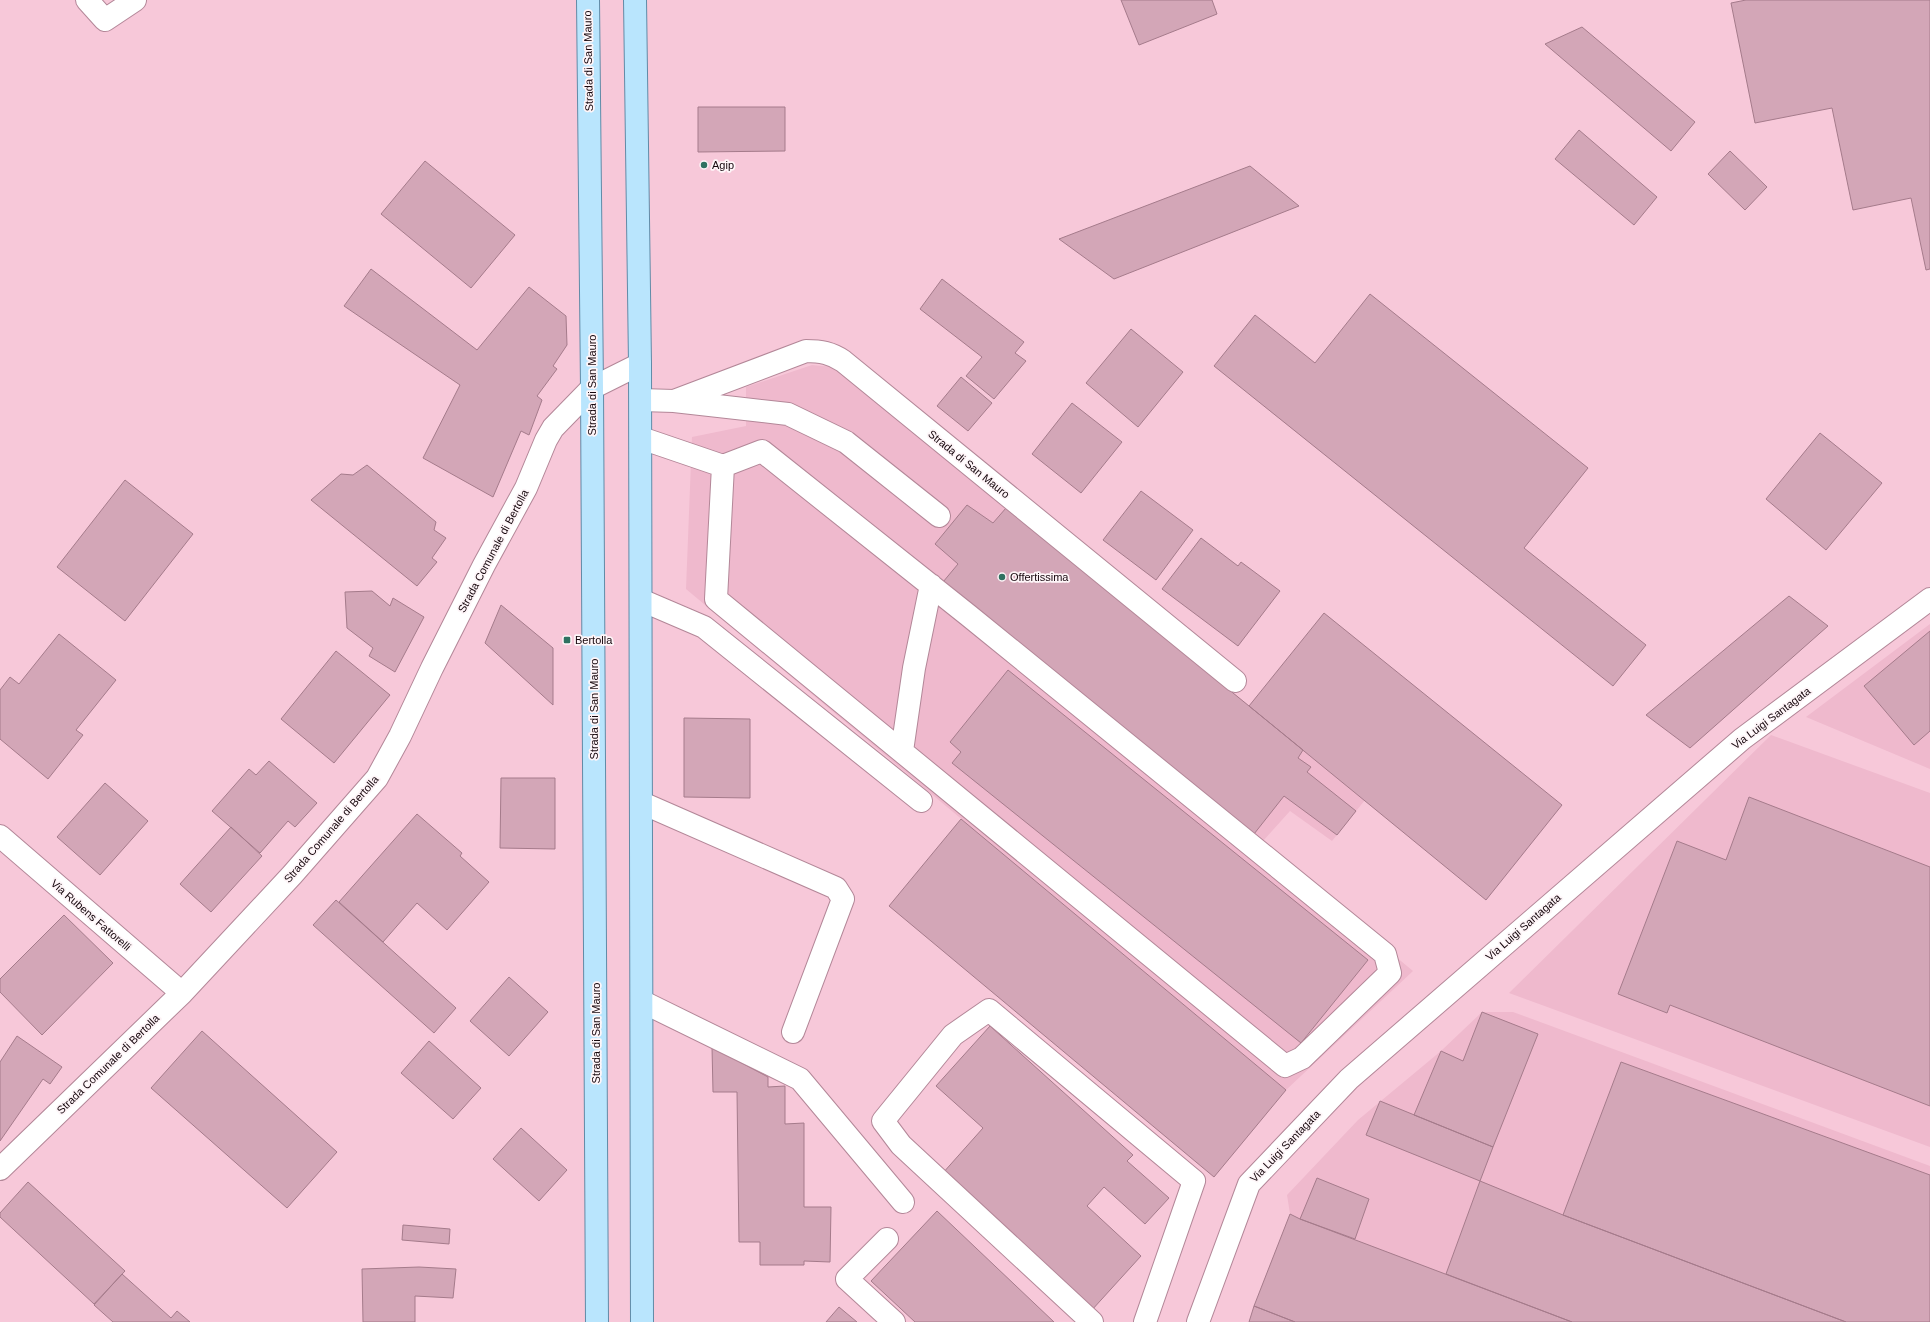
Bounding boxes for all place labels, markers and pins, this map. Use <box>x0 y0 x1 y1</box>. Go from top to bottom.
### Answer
place label: Agip <box>712 159 734 171</box>
marker: Agip <box>699 160 709 170</box>
place label: Offertissima <box>1010 571 1069 583</box>
marker: Offertissima <box>997 572 1007 582</box>
place label: Bertolla <box>575 634 613 646</box>
marker: Bertolla <box>562 635 572 645</box>

